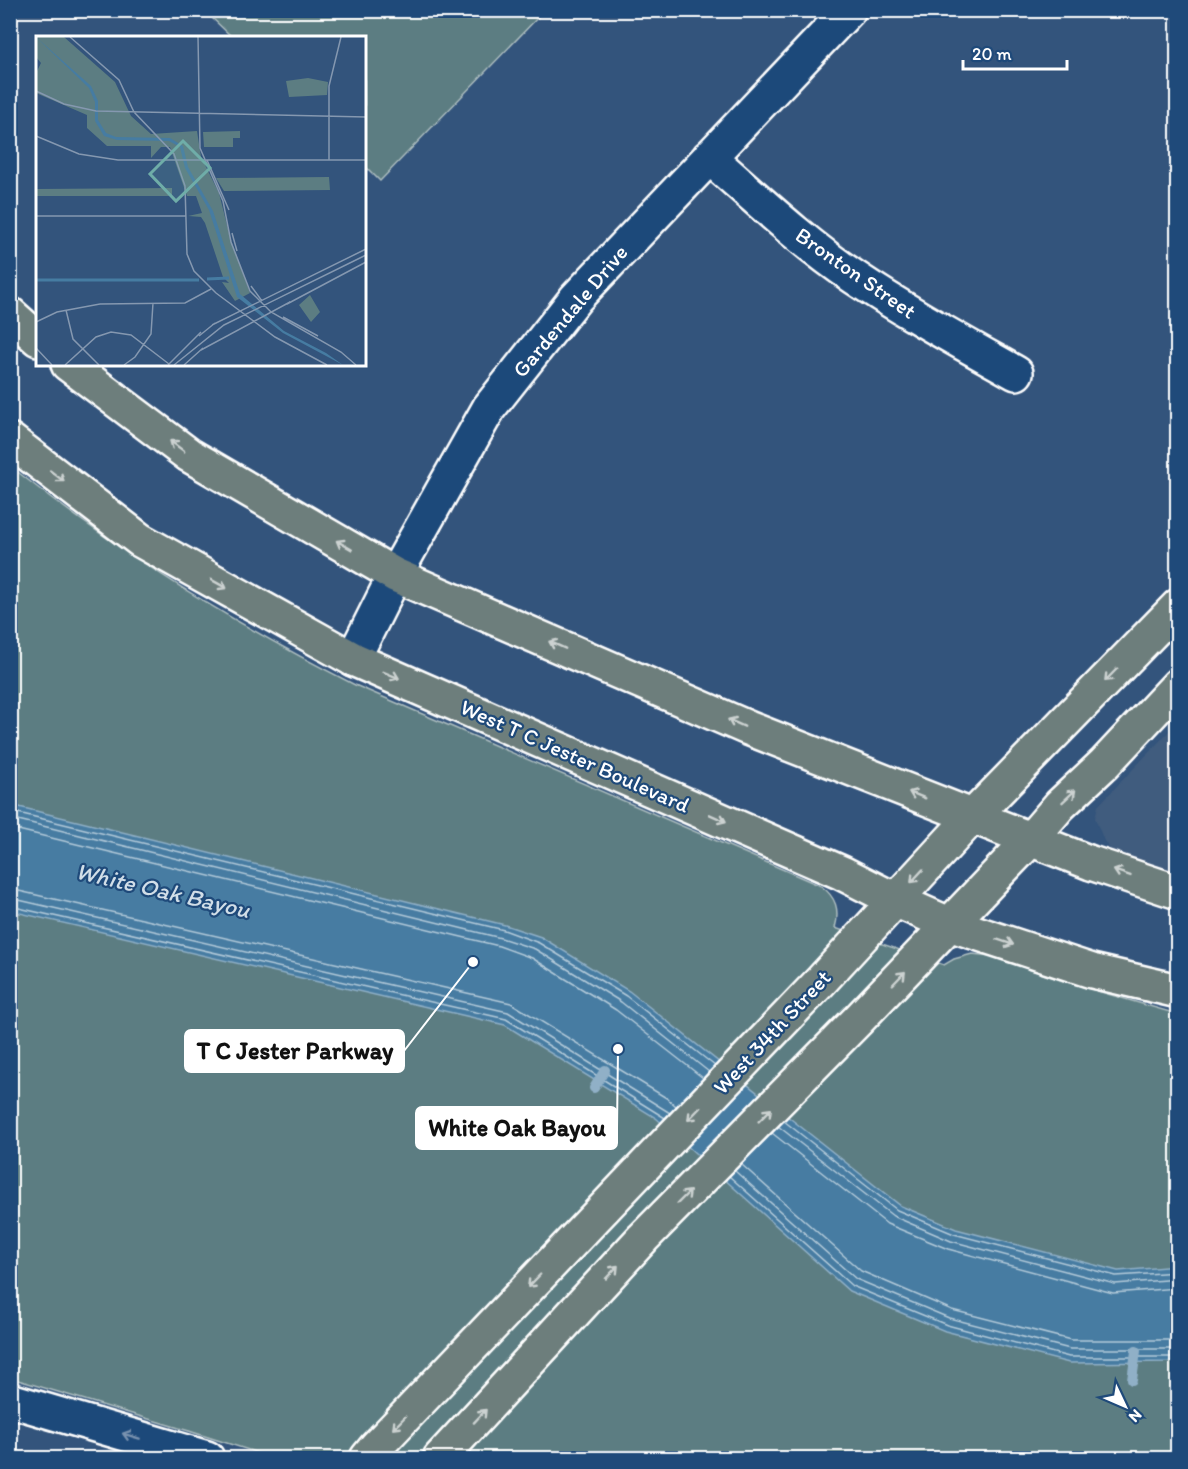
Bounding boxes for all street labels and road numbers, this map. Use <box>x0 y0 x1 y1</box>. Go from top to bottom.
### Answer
street label: Bronton Street <box>790 221 922 325</box>
street label: Gardendale Drive <box>507 239 633 383</box>
street label: West T C Jester Boulevard <box>456 693 694 819</box>
street label: West 34th Street <box>707 964 837 1100</box>

